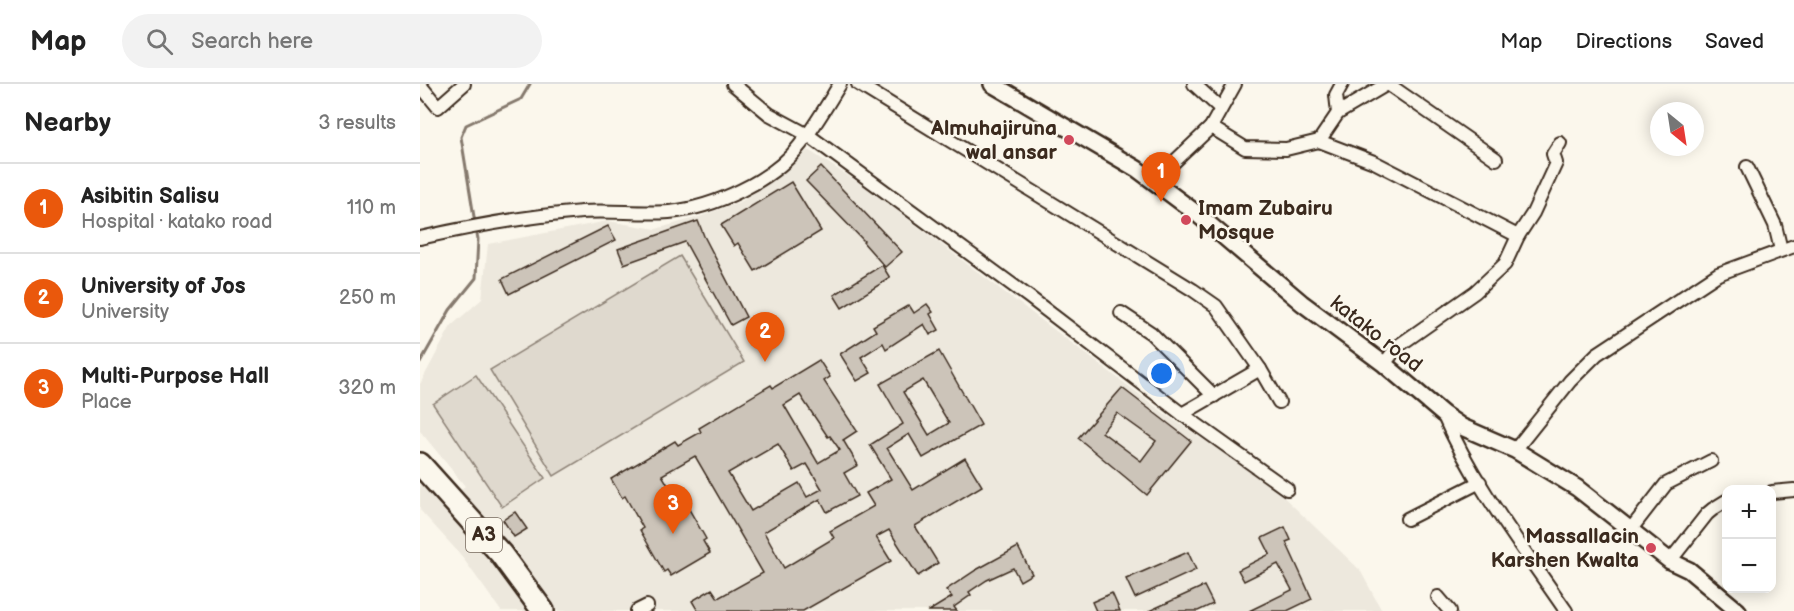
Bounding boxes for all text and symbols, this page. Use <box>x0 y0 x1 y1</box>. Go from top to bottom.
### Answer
search box <box>122 14 542 68</box>
text: Map <box>30 25 86 58</box>
icon: search <box>143 25 176 58</box>
text: Search here <box>191 28 313 55</box>
text: Map <box>1500 29 1543 54</box>
text: Directions <box>1576 29 1672 54</box>
text: Saved <box>1705 29 1764 54</box>
north arrow <box>1650 102 1704 156</box>
text: Nearby <box>24 108 111 139</box>
text: 3 results <box>318 111 396 135</box>
place label: Almuhajiruna wal ansar <box>930 116 1058 165</box>
marker: Almuhajiruna wal ansar <box>1062 133 1076 147</box>
pin: 1 <box>1142 152 1180 202</box>
text: Asibitin Salisu <box>81 183 219 210</box>
text: 1 <box>39 196 48 220</box>
text: 110 m <box>347 196 396 220</box>
place label: Imam Zubairu Mosque <box>1198 196 1333 245</box>
text: Hospital · katako road <box>81 210 272 234</box>
marker: Imam Zubairu Mosque <box>1179 213 1193 227</box>
text: University of Jos <box>81 273 246 300</box>
text: 2 <box>38 286 49 310</box>
text: 250 m <box>339 286 396 310</box>
street label: katako road <box>1325 290 1427 378</box>
text: University <box>81 300 169 324</box>
pin: 2 <box>746 312 784 362</box>
your location <box>1147 359 1176 388</box>
text: Multi-Purpose Hall <box>81 363 269 390</box>
text: 3 <box>38 376 49 400</box>
text: 320 m <box>338 376 396 400</box>
text: Place <box>81 390 132 414</box>
pin: 3 <box>654 484 692 534</box>
map controls <box>1722 485 1776 593</box>
button: + <box>1722 485 1776 539</box>
road number: A3 <box>466 518 502 552</box>
place label: Massallacin Karshen Kwalta <box>1491 524 1639 573</box>
button: − <box>1722 539 1776 593</box>
marker: Massallacin Karshen Kwalta <box>1644 541 1658 555</box>

